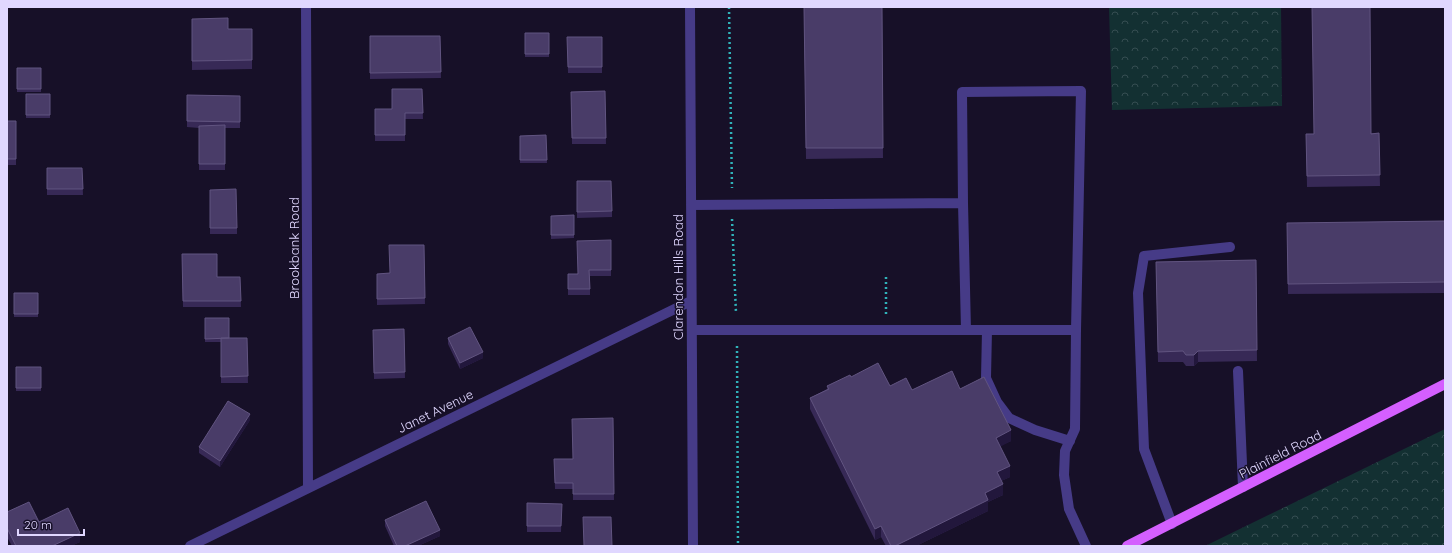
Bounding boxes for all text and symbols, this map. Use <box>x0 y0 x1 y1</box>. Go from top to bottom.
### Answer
street label: Brookbank Road <box>286 197 302 299</box>
street label: Clarendon Hills Road <box>670 214 686 340</box>
street label: Janet Avenue <box>394 386 476 436</box>
street label: Plainfield Road <box>1236 426 1324 482</box>
scale bar <box>18 511 84 537</box>
text: 20 m <box>24 517 52 532</box>

